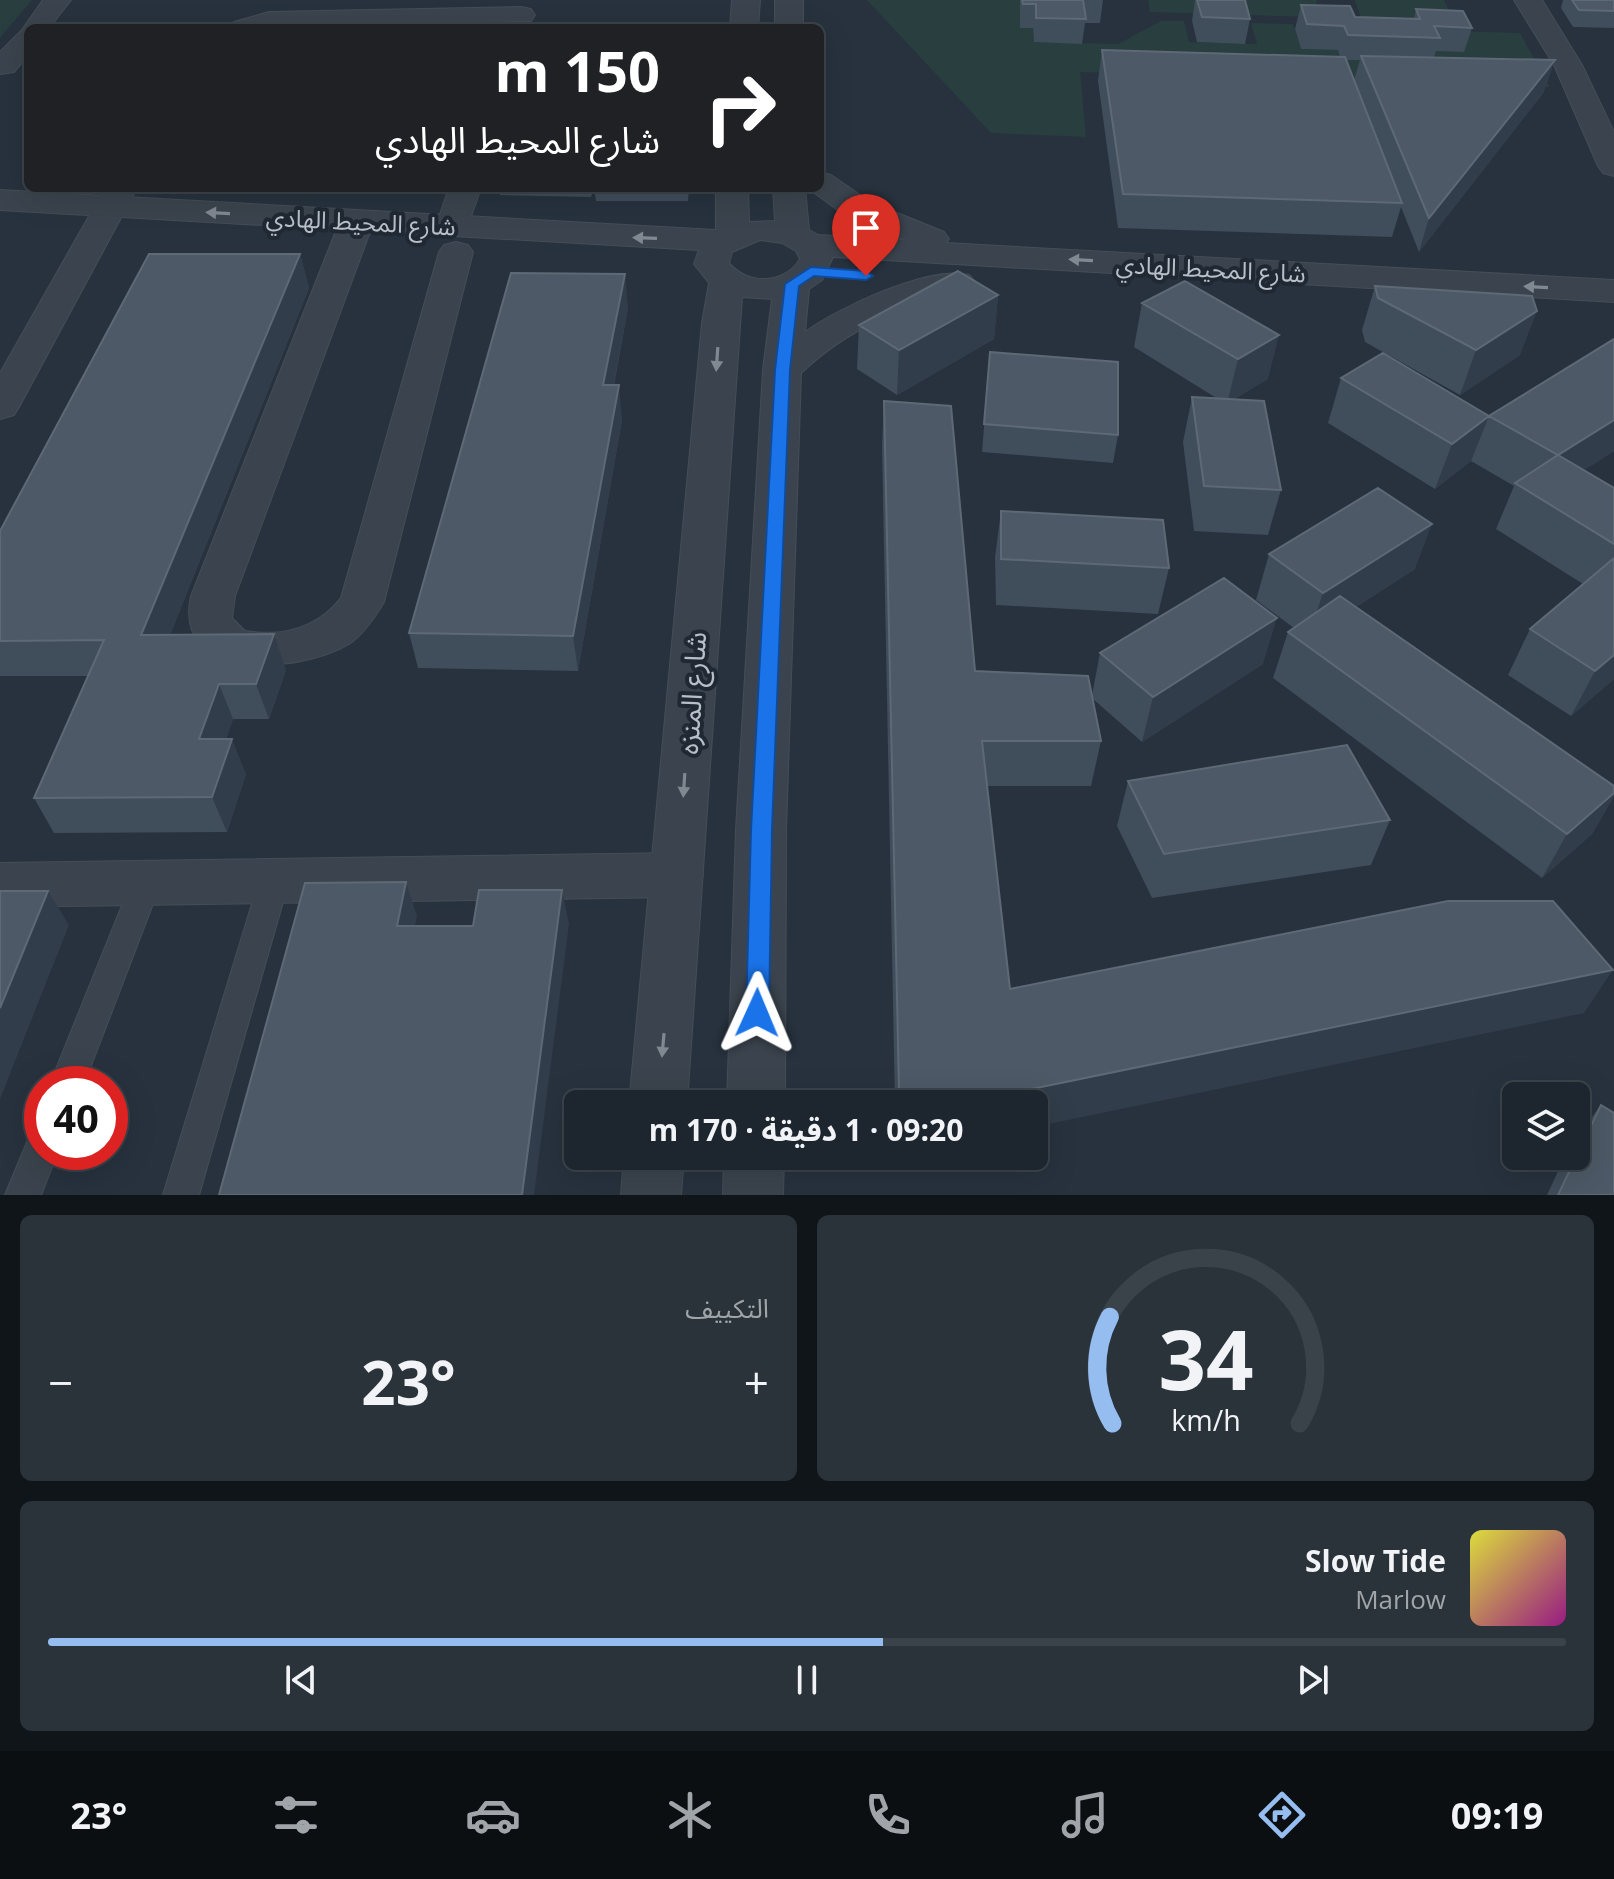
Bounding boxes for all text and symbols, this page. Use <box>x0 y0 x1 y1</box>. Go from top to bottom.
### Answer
text: 150 m <box>494 32 660 108</box>
icon: right <box>688 56 792 160</box>
text: شارع المحيط الهادي <box>375 115 660 164</box>
pin <box>832 194 900 276</box>
street label: شارع المحيط الهادي <box>265 200 457 246</box>
one-way arrow <box>205 206 230 219</box>
icon: arrive <box>844 206 888 250</box>
one-way arrow <box>632 232 657 245</box>
street label: شارع المحيط الهادي <box>1115 247 1307 293</box>
one-way arrow <box>1068 253 1093 266</box>
one-way arrow <box>1523 280 1548 293</box>
one-way arrow <box>710 347 723 372</box>
street label: شارع المنزه <box>668 630 717 756</box>
one-way arrow <box>677 773 690 798</box>
position arrow <box>715 971 799 1055</box>
one-way arrow <box>656 1033 669 1058</box>
speed limit sign: 40 <box>24 1066 128 1170</box>
map controls <box>1502 1082 1590 1170</box>
button: layers <box>1502 1082 1590 1170</box>
text: 09:20 · 1 دقيقة · 170 m <box>649 1109 963 1150</box>
text: التكييف <box>685 1290 769 1326</box>
text: 34 <box>1158 1301 1253 1414</box>
text: 23° <box>361 1341 456 1423</box>
text: − <box>48 1352 73 1412</box>
text: + <box>744 1352 769 1412</box>
text: km/h <box>1171 1400 1240 1439</box>
text: Slow Tide <box>1305 1540 1446 1581</box>
text: Marlow <box>1355 1581 1446 1617</box>
icon: previous <box>279 1658 323 1702</box>
icon: pause <box>785 1658 829 1702</box>
icon: next <box>1291 1658 1335 1702</box>
icon: filters <box>268 1787 324 1843</box>
icon: car <box>465 1787 521 1843</box>
icon: climate <box>662 1787 718 1843</box>
icon: phone <box>860 1787 916 1843</box>
icon: music <box>1057 1787 1113 1843</box>
icon: directions <box>1254 1787 1310 1843</box>
text: 23° <box>71 1791 127 1840</box>
text: 09:19 <box>1451 1791 1543 1840</box>

